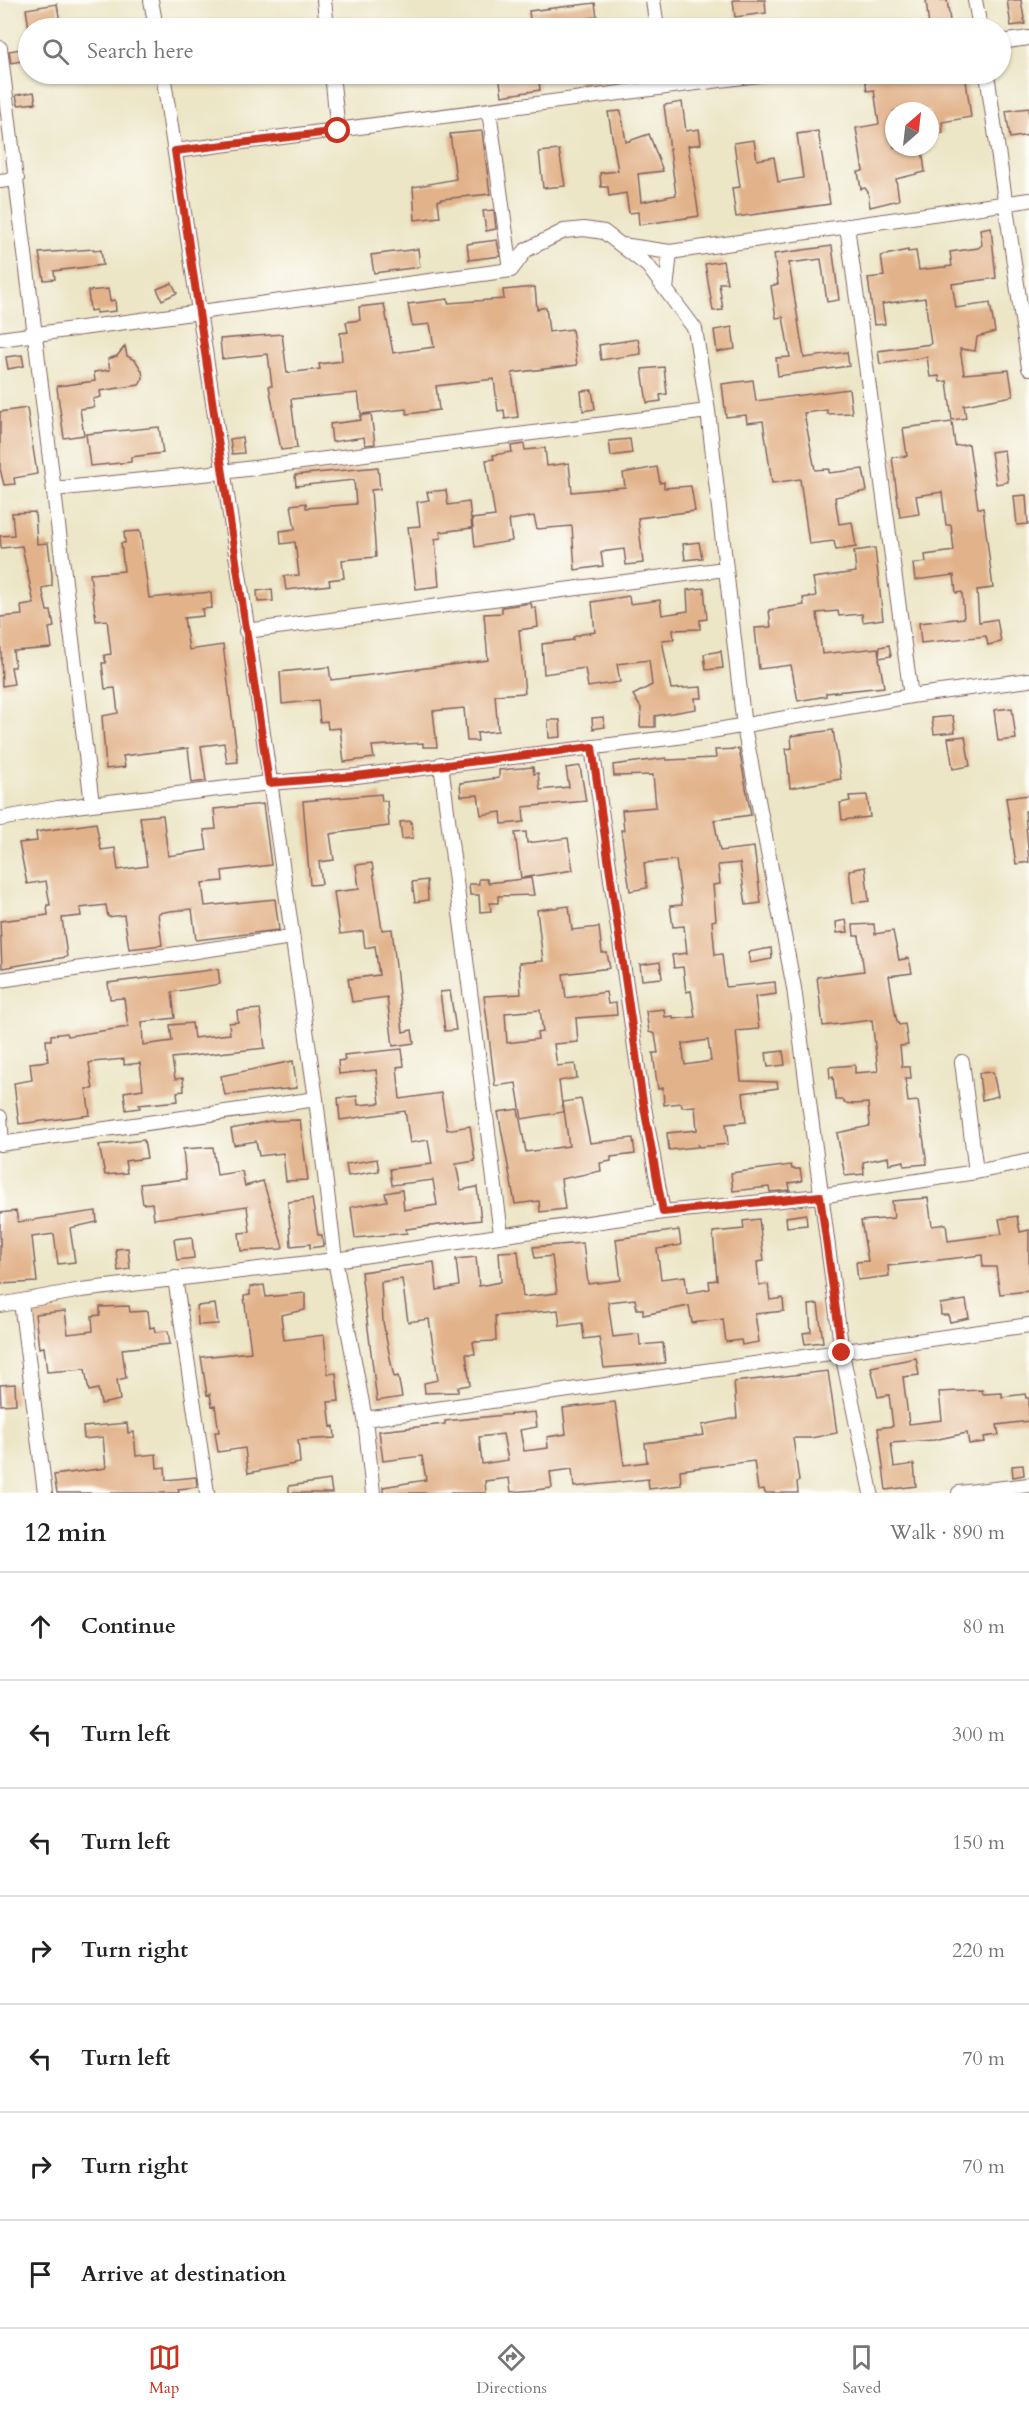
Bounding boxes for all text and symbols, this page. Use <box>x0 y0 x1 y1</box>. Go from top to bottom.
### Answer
search box <box>18 18 1011 84</box>
icon: search <box>39 35 72 68</box>
text: Search here <box>87 36 194 66</box>
north arrow <box>885 102 939 156</box>
route start <box>324 117 350 143</box>
route end <box>828 1339 854 1365</box>
text: 12 min <box>24 1515 107 1550</box>
text: Walk · 890 m <box>890 1519 1005 1546</box>
icon: ahead <box>24 1610 57 1643</box>
text: Continue <box>81 1611 176 1641</box>
text: 80 m <box>962 1613 1005 1640</box>
icon: left <box>24 1718 57 1751</box>
text: Turn left <box>81 1719 170 1749</box>
text: 300 m <box>952 1721 1005 1748</box>
icon: left <box>24 1826 57 1859</box>
text: Turn left <box>81 1827 170 1857</box>
text: 150 m <box>952 1829 1005 1856</box>
icon: right <box>24 1934 57 1967</box>
text: Turn right <box>81 1935 188 1965</box>
text: 220 m <box>952 1937 1005 1964</box>
icon: left <box>24 2042 57 2075</box>
text: Turn left <box>81 2043 170 2073</box>
text: 70 m <box>962 2045 1005 2072</box>
icon: right <box>24 2150 57 2183</box>
text: Turn right <box>81 2151 188 2181</box>
text: 70 m <box>962 2153 1005 2180</box>
icon: arrive <box>24 2258 57 2291</box>
text: Arrive at destination <box>81 2259 286 2289</box>
tab: Map <box>148 2341 181 2399</box>
tab: Directions <box>476 2341 547 2399</box>
tab: Saved <box>842 2341 881 2399</box>

